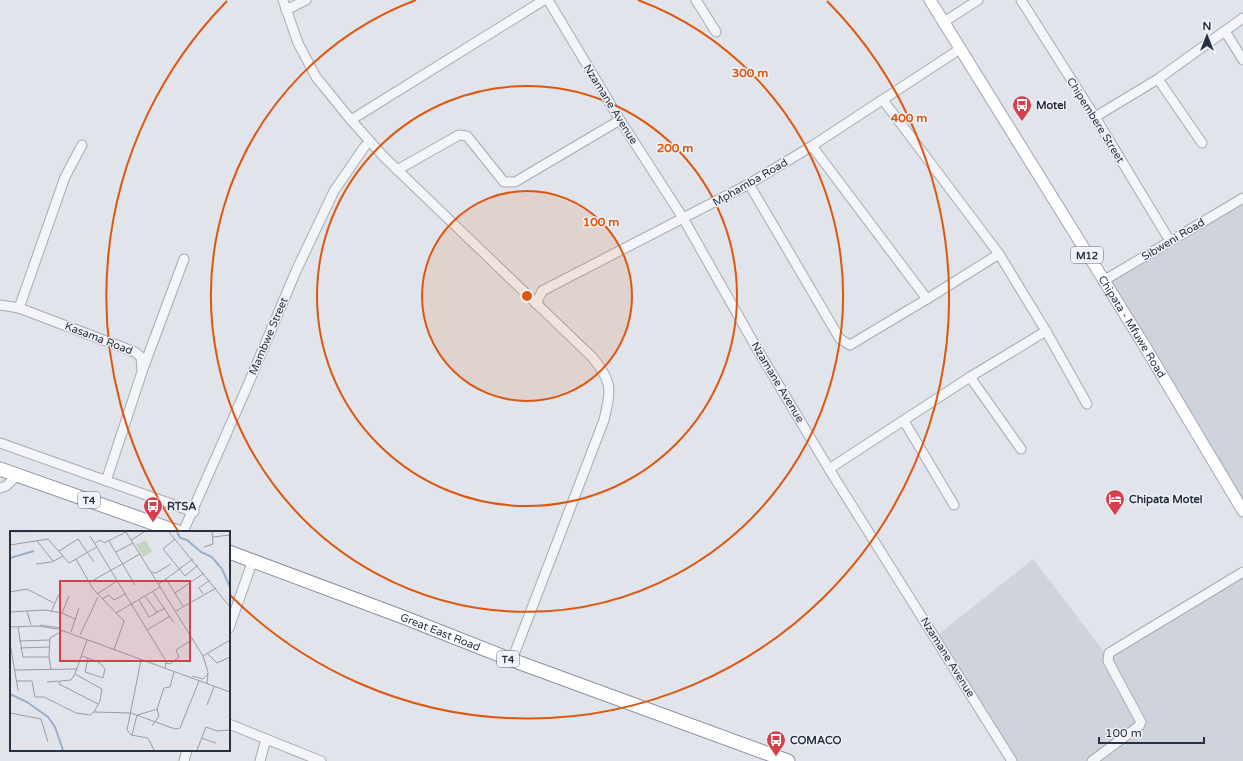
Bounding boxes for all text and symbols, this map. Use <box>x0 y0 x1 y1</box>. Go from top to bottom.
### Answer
north arrow <box>1187 16 1227 56</box>
text: N <box>1203 20 1211 33</box>
street label: Nzamane Avenue <box>581 62 640 147</box>
text: 300 m <box>732 66 768 80</box>
street label: Chipembere Street <box>1064 75 1127 165</box>
bus stop icon: Motel <box>1011 94 1033 122</box>
place label: Motel <box>1036 99 1066 112</box>
text: 400 m <box>891 111 927 125</box>
text: 200 m <box>657 141 693 155</box>
street label: Mphamba Road <box>711 156 790 209</box>
text: 100 m <box>583 215 619 229</box>
street label: Sibweni Road <box>1139 216 1207 263</box>
road number: M12 <box>1071 247 1103 263</box>
street label: Chipata - Mfuwe Road <box>1095 273 1168 380</box>
centre of rings <box>520 289 534 303</box>
street label: Mambwe Street <box>246 295 291 377</box>
street label: Kasama Road <box>63 320 135 357</box>
street label: Nzamane Avenue <box>748 340 807 425</box>
hotel icon: Chipata Motel <box>1104 488 1126 516</box>
road number: T4 <box>78 492 100 508</box>
place label: Chipata Motel <box>1129 493 1203 507</box>
bus stop icon: RTSA <box>142 495 164 523</box>
place label: RTSA <box>167 500 197 513</box>
inset map <box>10 531 230 751</box>
street label: Great East Road <box>398 611 482 654</box>
street label: Nzamane Avenue <box>918 615 977 700</box>
road number: T4 <box>497 651 519 667</box>
scale bar <box>1099 719 1204 745</box>
text: 100 m <box>1105 726 1142 740</box>
bus stop icon: COMACO <box>765 729 787 757</box>
place label: COMACO <box>790 734 841 747</box>

